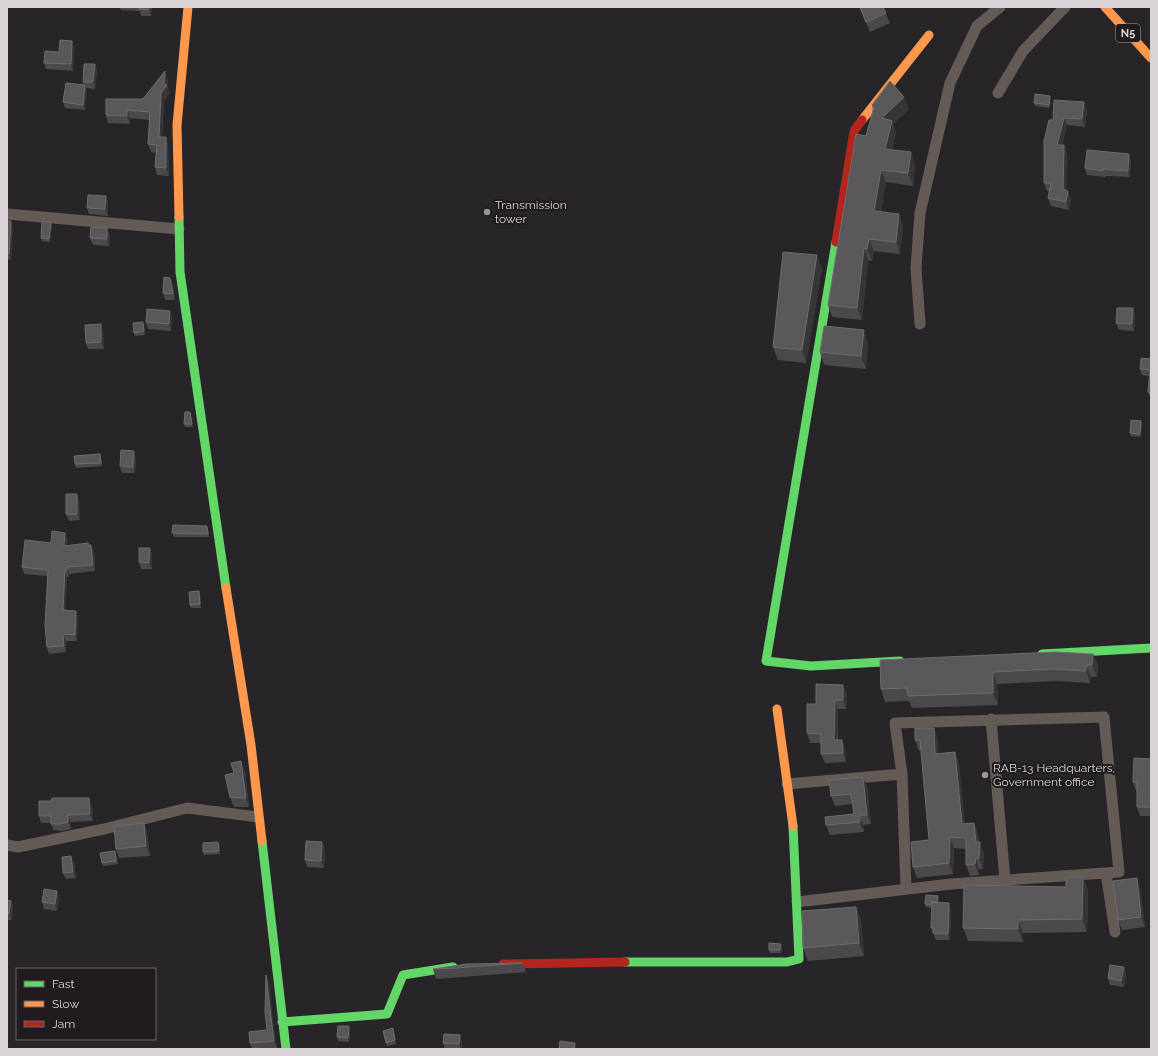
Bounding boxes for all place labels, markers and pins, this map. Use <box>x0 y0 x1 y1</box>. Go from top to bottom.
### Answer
place label: Transmission tower <box>495 198 567 226</box>
marker: Transmission tower <box>482 207 492 217</box>
place label: RAB-13 Headquarters, Government office <box>993 761 1115 789</box>
marker: RAB-13 Headquarters, Government office <box>980 770 990 780</box>

